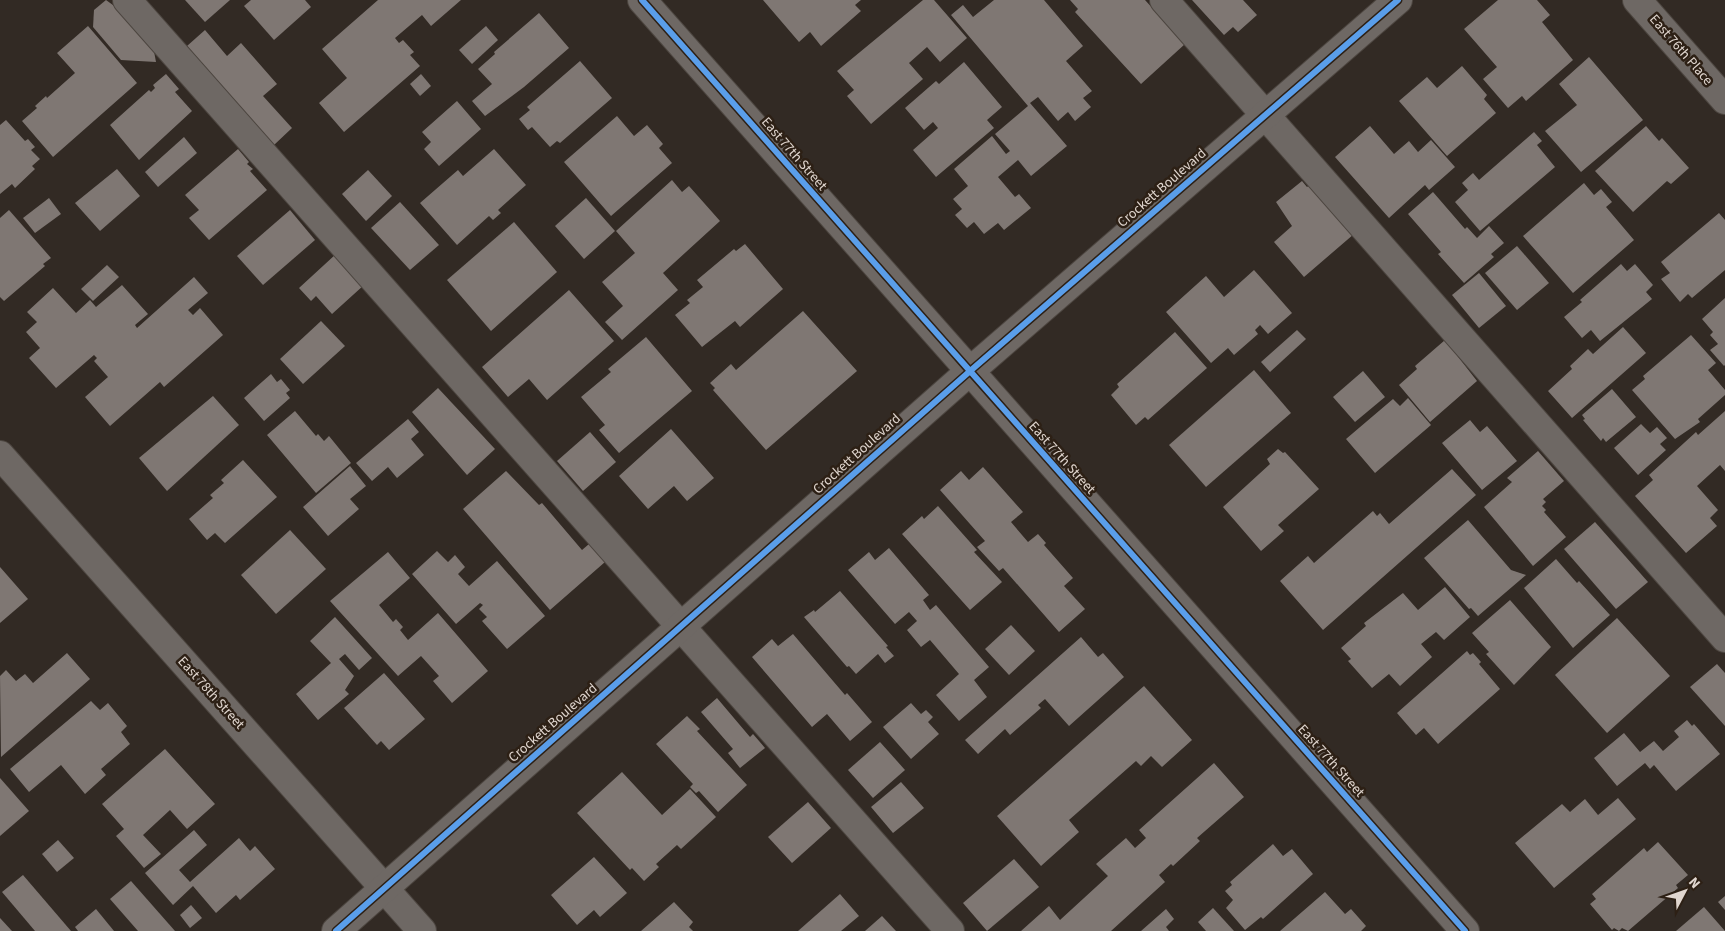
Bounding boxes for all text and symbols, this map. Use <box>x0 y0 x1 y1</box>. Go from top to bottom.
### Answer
street label: East 76th Place <box>1645 10 1718 90</box>
street label: East 77th Street <box>756 113 832 195</box>
street label: Crockett Boulevard <box>1113 144 1211 232</box>
street label: Crockett Boulevard <box>809 409 905 499</box>
street label: East 77th Street <box>1024 417 1100 499</box>
street label: East 78th Street <box>173 652 249 734</box>
street label: Crockett Boulevard <box>504 679 602 767</box>
street label: East 77th Street <box>1293 720 1369 802</box>
north arrow <box>1660 866 1710 916</box>
text: N <box>1683 873 1705 893</box>

